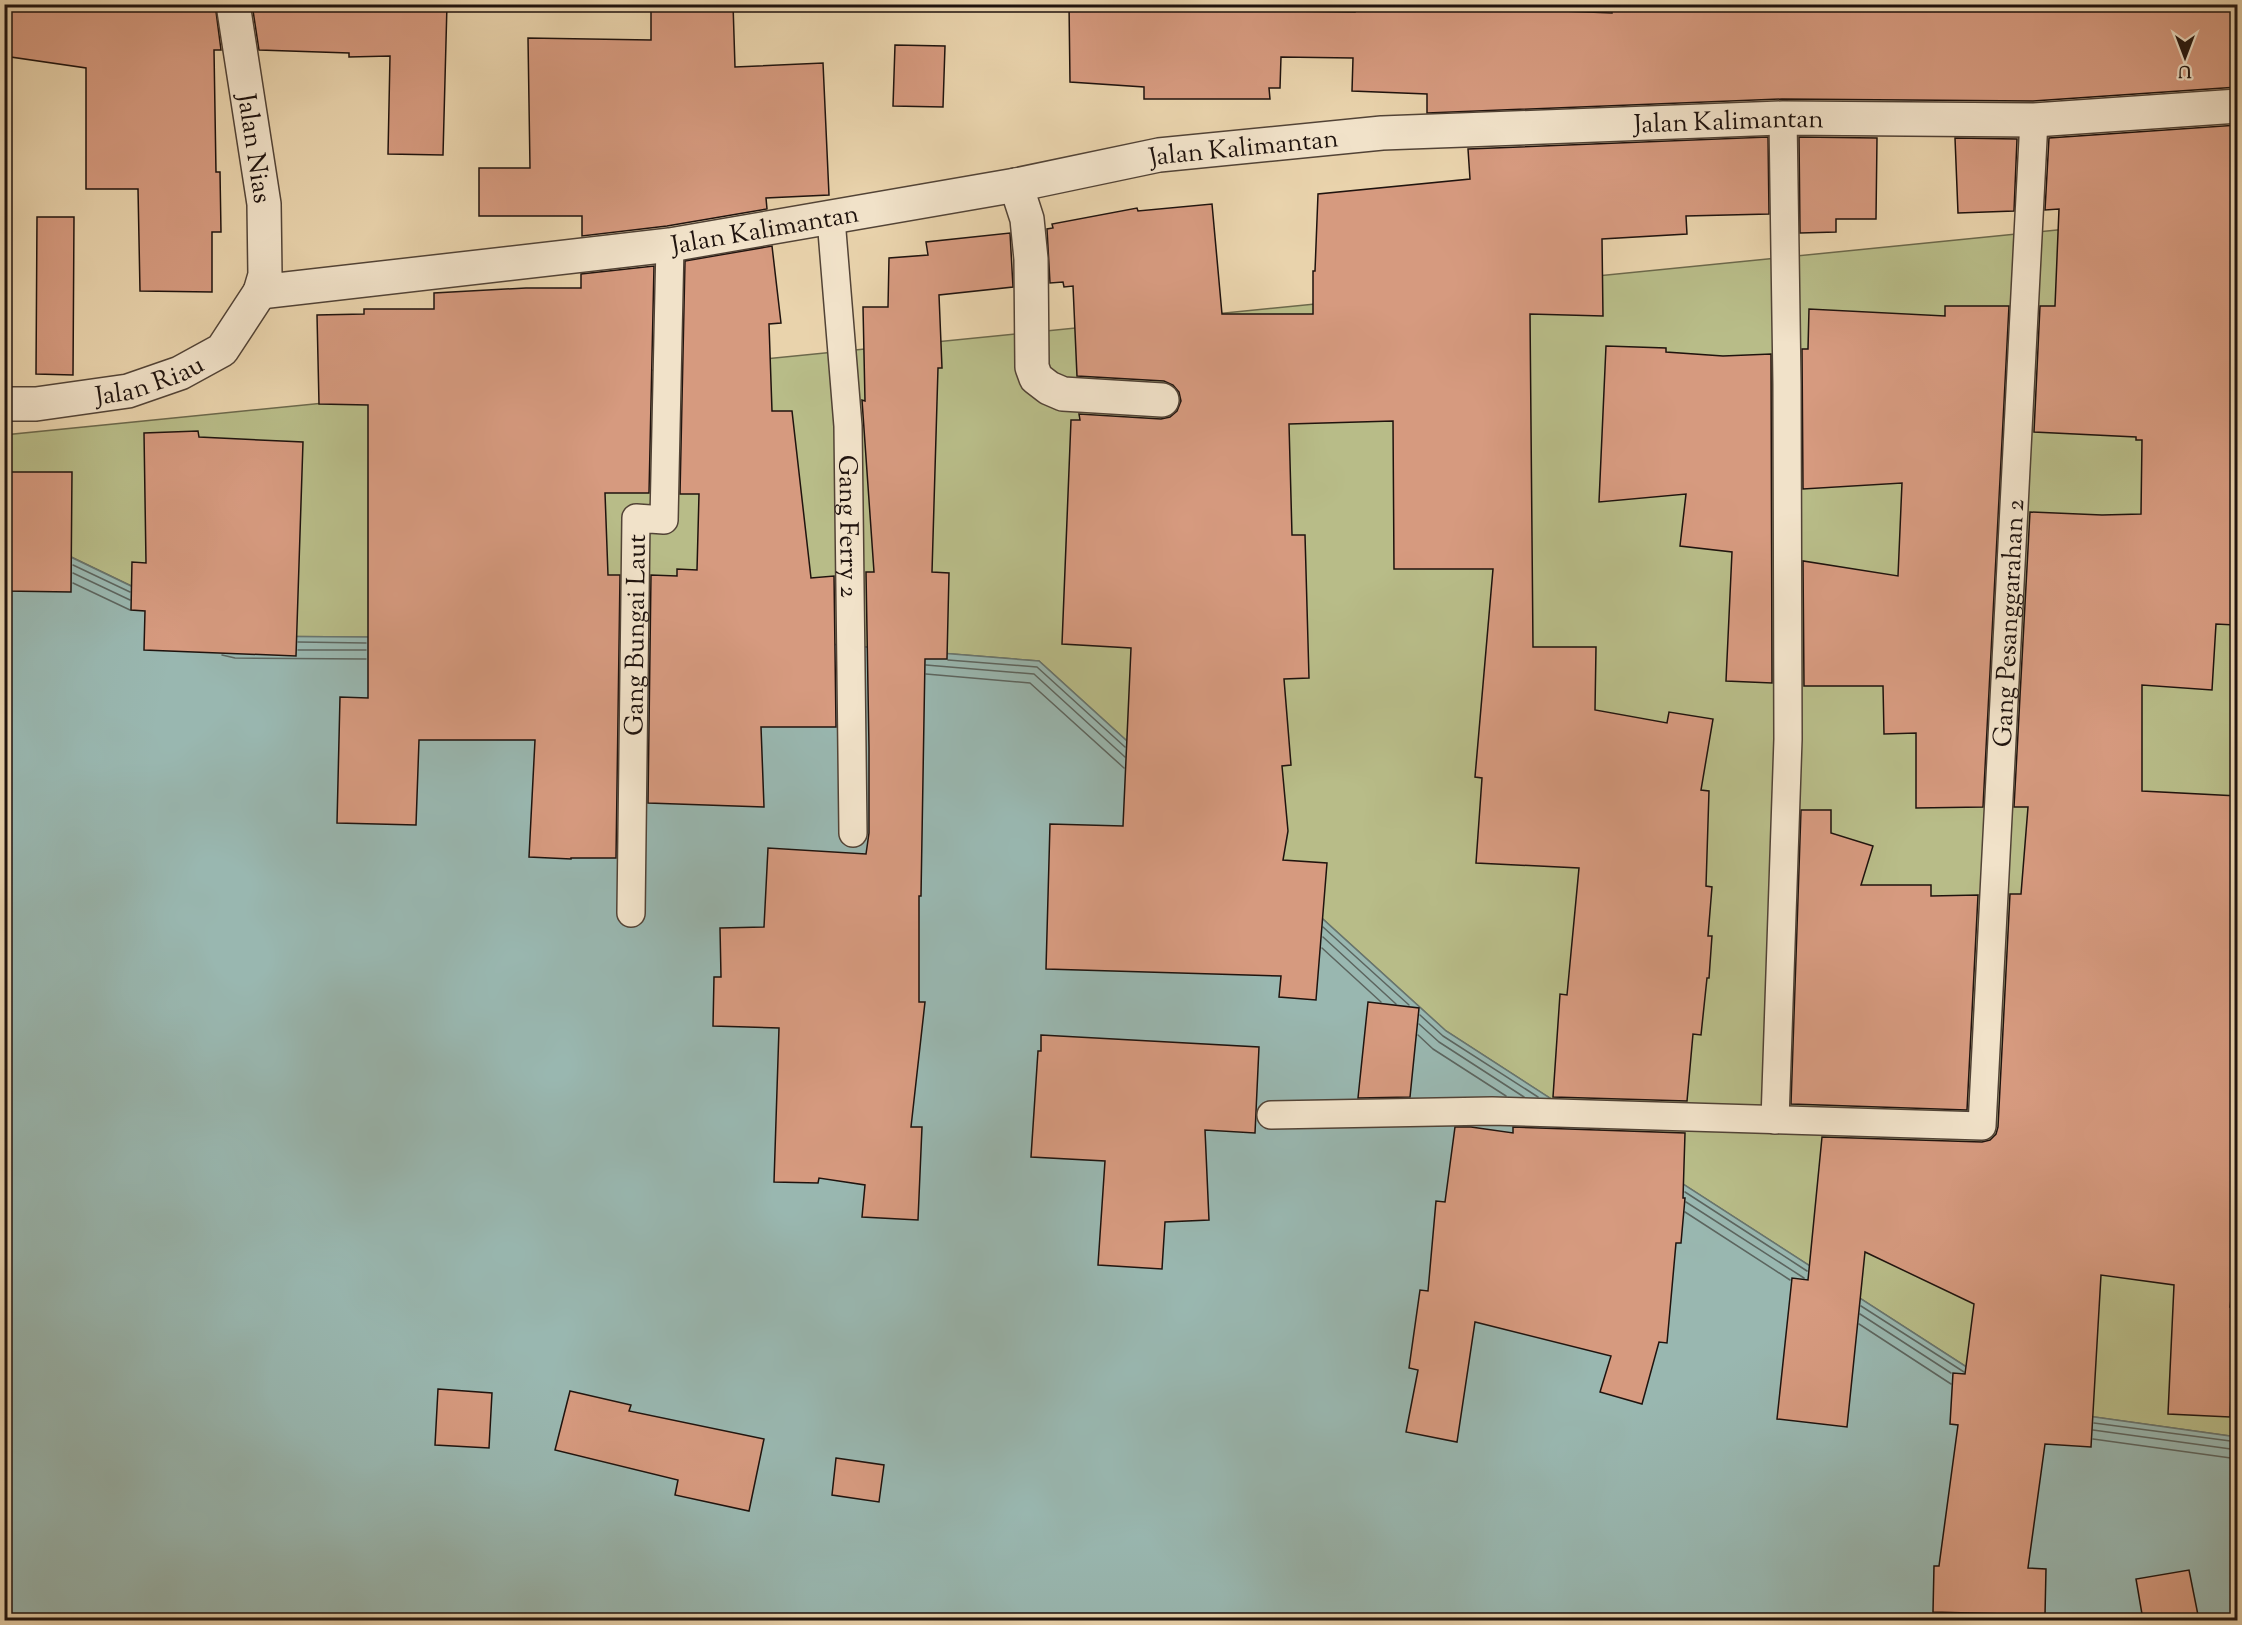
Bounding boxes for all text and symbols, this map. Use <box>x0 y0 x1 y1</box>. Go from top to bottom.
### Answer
north arrow <box>2155 27 2215 87</box>
text: U <box>2178 58 2192 81</box>
street label: Jalan Nias <box>226 90 280 206</box>
street label: Jalan Kalimantan <box>1631 102 1824 145</box>
street label: Jalan Kalimantan <box>1144 121 1340 178</box>
street label: Jalan Kalimantan <box>666 197 862 266</box>
street label: Jalan Riau <box>91 347 211 417</box>
street label: Gang Ferry 2 <box>827 455 866 598</box>
street label: Gang Pesanggarahan 2 <box>1986 498 2035 748</box>
street label: Gang Bungai Laut <box>617 534 657 736</box>

